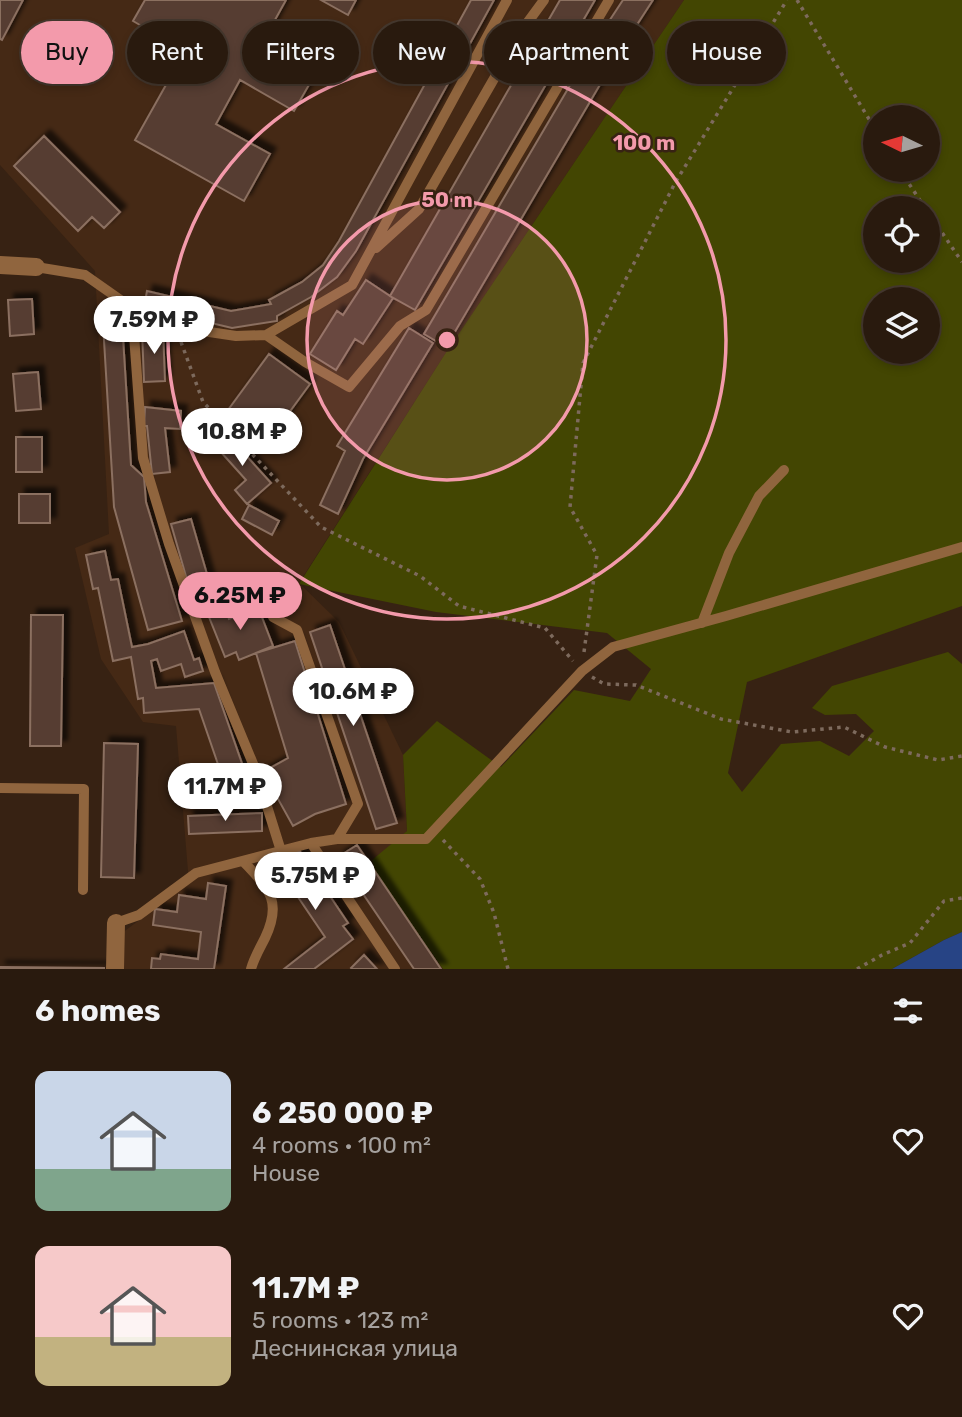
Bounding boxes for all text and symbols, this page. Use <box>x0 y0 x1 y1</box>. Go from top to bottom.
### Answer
chip: Buy <box>21 21 113 84</box>
chip: Rent <box>127 21 228 84</box>
chip: Filters <box>242 21 359 84</box>
chip: New <box>373 21 470 84</box>
chip: Apartment <box>484 21 653 84</box>
chip: House <box>667 21 786 84</box>
north arrow <box>863 105 940 182</box>
map controls <box>863 105 940 364</box>
text: 100 m <box>613 130 675 155</box>
text: 50 m <box>421 187 473 212</box>
button: locate <box>863 196 940 273</box>
button: layers <box>863 287 940 364</box>
pin: 7.59M ₽ <box>89 296 219 356</box>
text: 7.59M ₽ <box>110 305 198 333</box>
centre of rings <box>435 328 459 352</box>
pin: 10.8M ₽ <box>177 408 307 468</box>
text: 10.8M ₽ <box>197 417 287 445</box>
pin: 6.25M ₽ <box>175 572 305 632</box>
text: 6.25M ₽ <box>194 581 286 609</box>
pin: 10.6M ₽ <box>288 668 418 728</box>
text: 10.6M ₽ <box>309 677 397 705</box>
pin: 11.7M ₽ <box>160 764 290 823</box>
text: 11.7M ₽ <box>184 772 266 800</box>
pin: 5.75M ₽ <box>250 852 380 912</box>
text: 5.75M ₽ <box>270 861 360 889</box>
icon: filters <box>889 992 927 1030</box>
text: 6 homes <box>35 993 161 1029</box>
text: 6 250 000 ₽ <box>252 1095 433 1131</box>
icon: home <box>91 1099 175 1183</box>
icon: heart <box>889 1122 927 1160</box>
text: 4 rooms · 100 m² <box>252 1131 431 1159</box>
text: House <box>252 1159 320 1187</box>
text: 11.7M ₽ <box>252 1270 359 1306</box>
icon: home <box>91 1274 175 1358</box>
icon: heart <box>889 1297 927 1335</box>
text: 5 rooms · 123 m² <box>252 1306 428 1334</box>
text: Деснинская улица <box>252 1334 458 1362</box>

